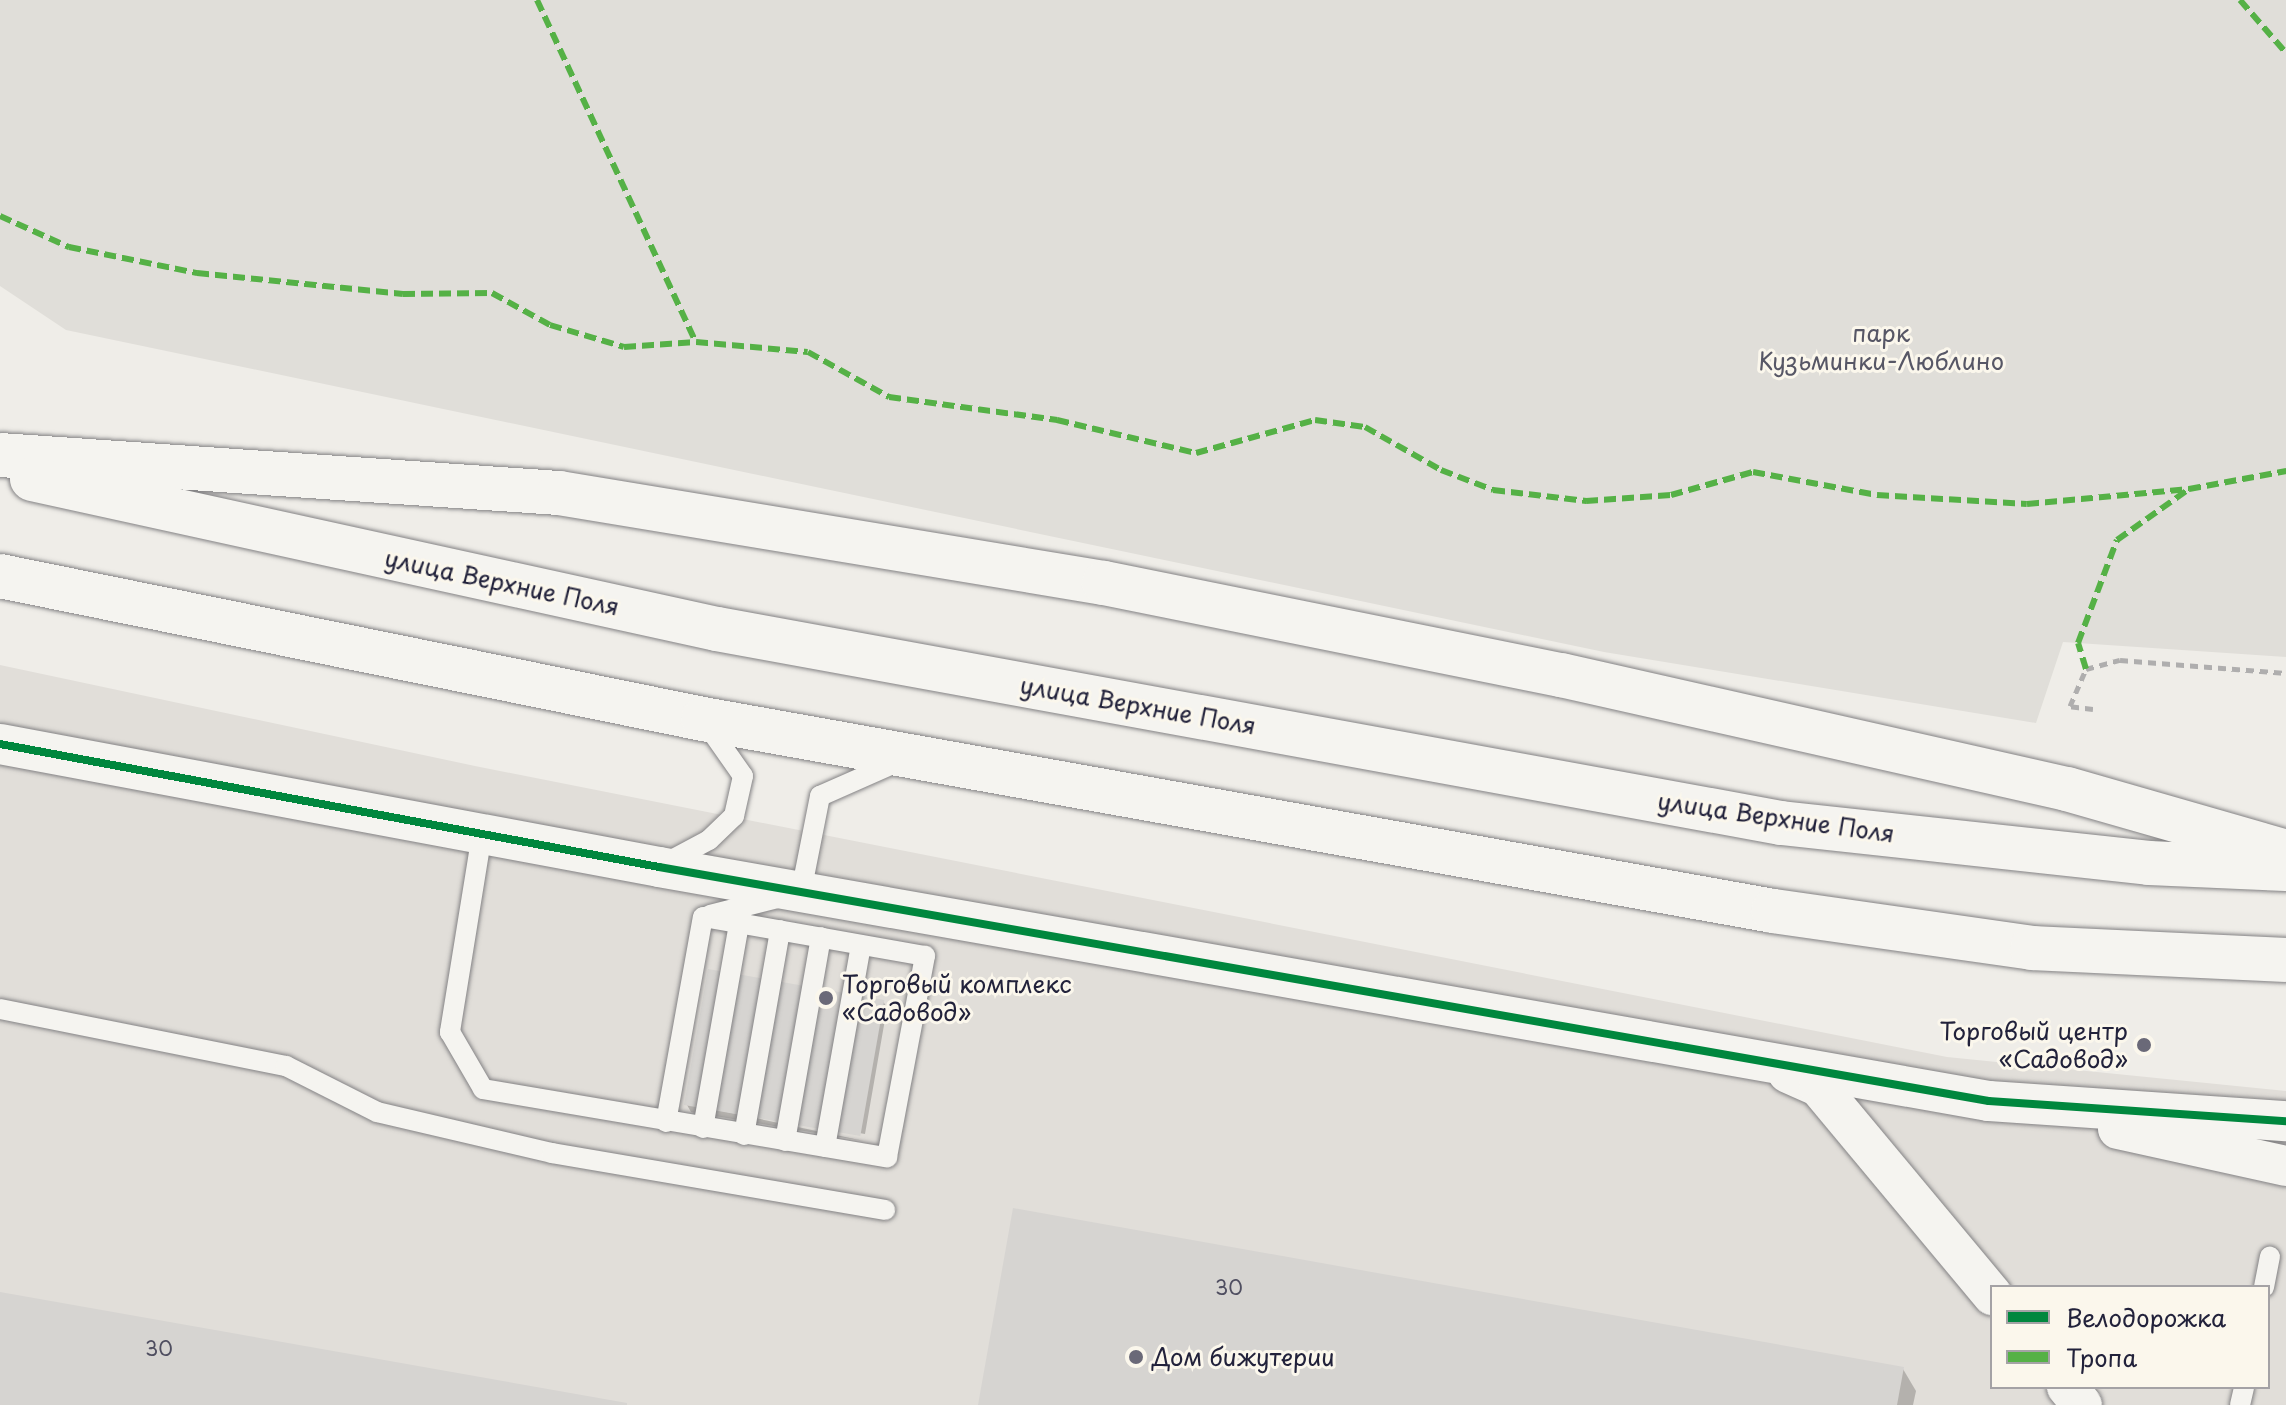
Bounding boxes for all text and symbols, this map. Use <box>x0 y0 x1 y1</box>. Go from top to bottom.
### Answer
park label: парк Кузьминки-Люблино <box>1758 319 2004 375</box>
street label: улица Верхние Поля <box>381 543 623 621</box>
street label: улица Верхние Поля <box>1017 670 1259 740</box>
street label: улица Верхние Поля <box>1655 786 1897 848</box>
place label: Торговый комплекс «Садовод» <box>842 970 1072 1026</box>
marker: Торговый комплекс «Садовод» <box>817 989 835 1007</box>
place label: Торговый центр «Садовод» <box>1940 1017 2128 1073</box>
marker: Торговый центр «Садовод» <box>2135 1036 2153 1054</box>
house number: 30 <box>1215 1275 1243 1299</box>
legend <box>1990 1285 2270 1389</box>
text: Велодорожка <box>2066 1299 2226 1335</box>
house number: 30 <box>145 1336 173 1360</box>
text: Тропа <box>2066 1339 2137 1375</box>
place label: Дом бижутерии <box>1152 1343 1337 1371</box>
marker: Дом бижутерии <box>1127 1348 1145 1366</box>

